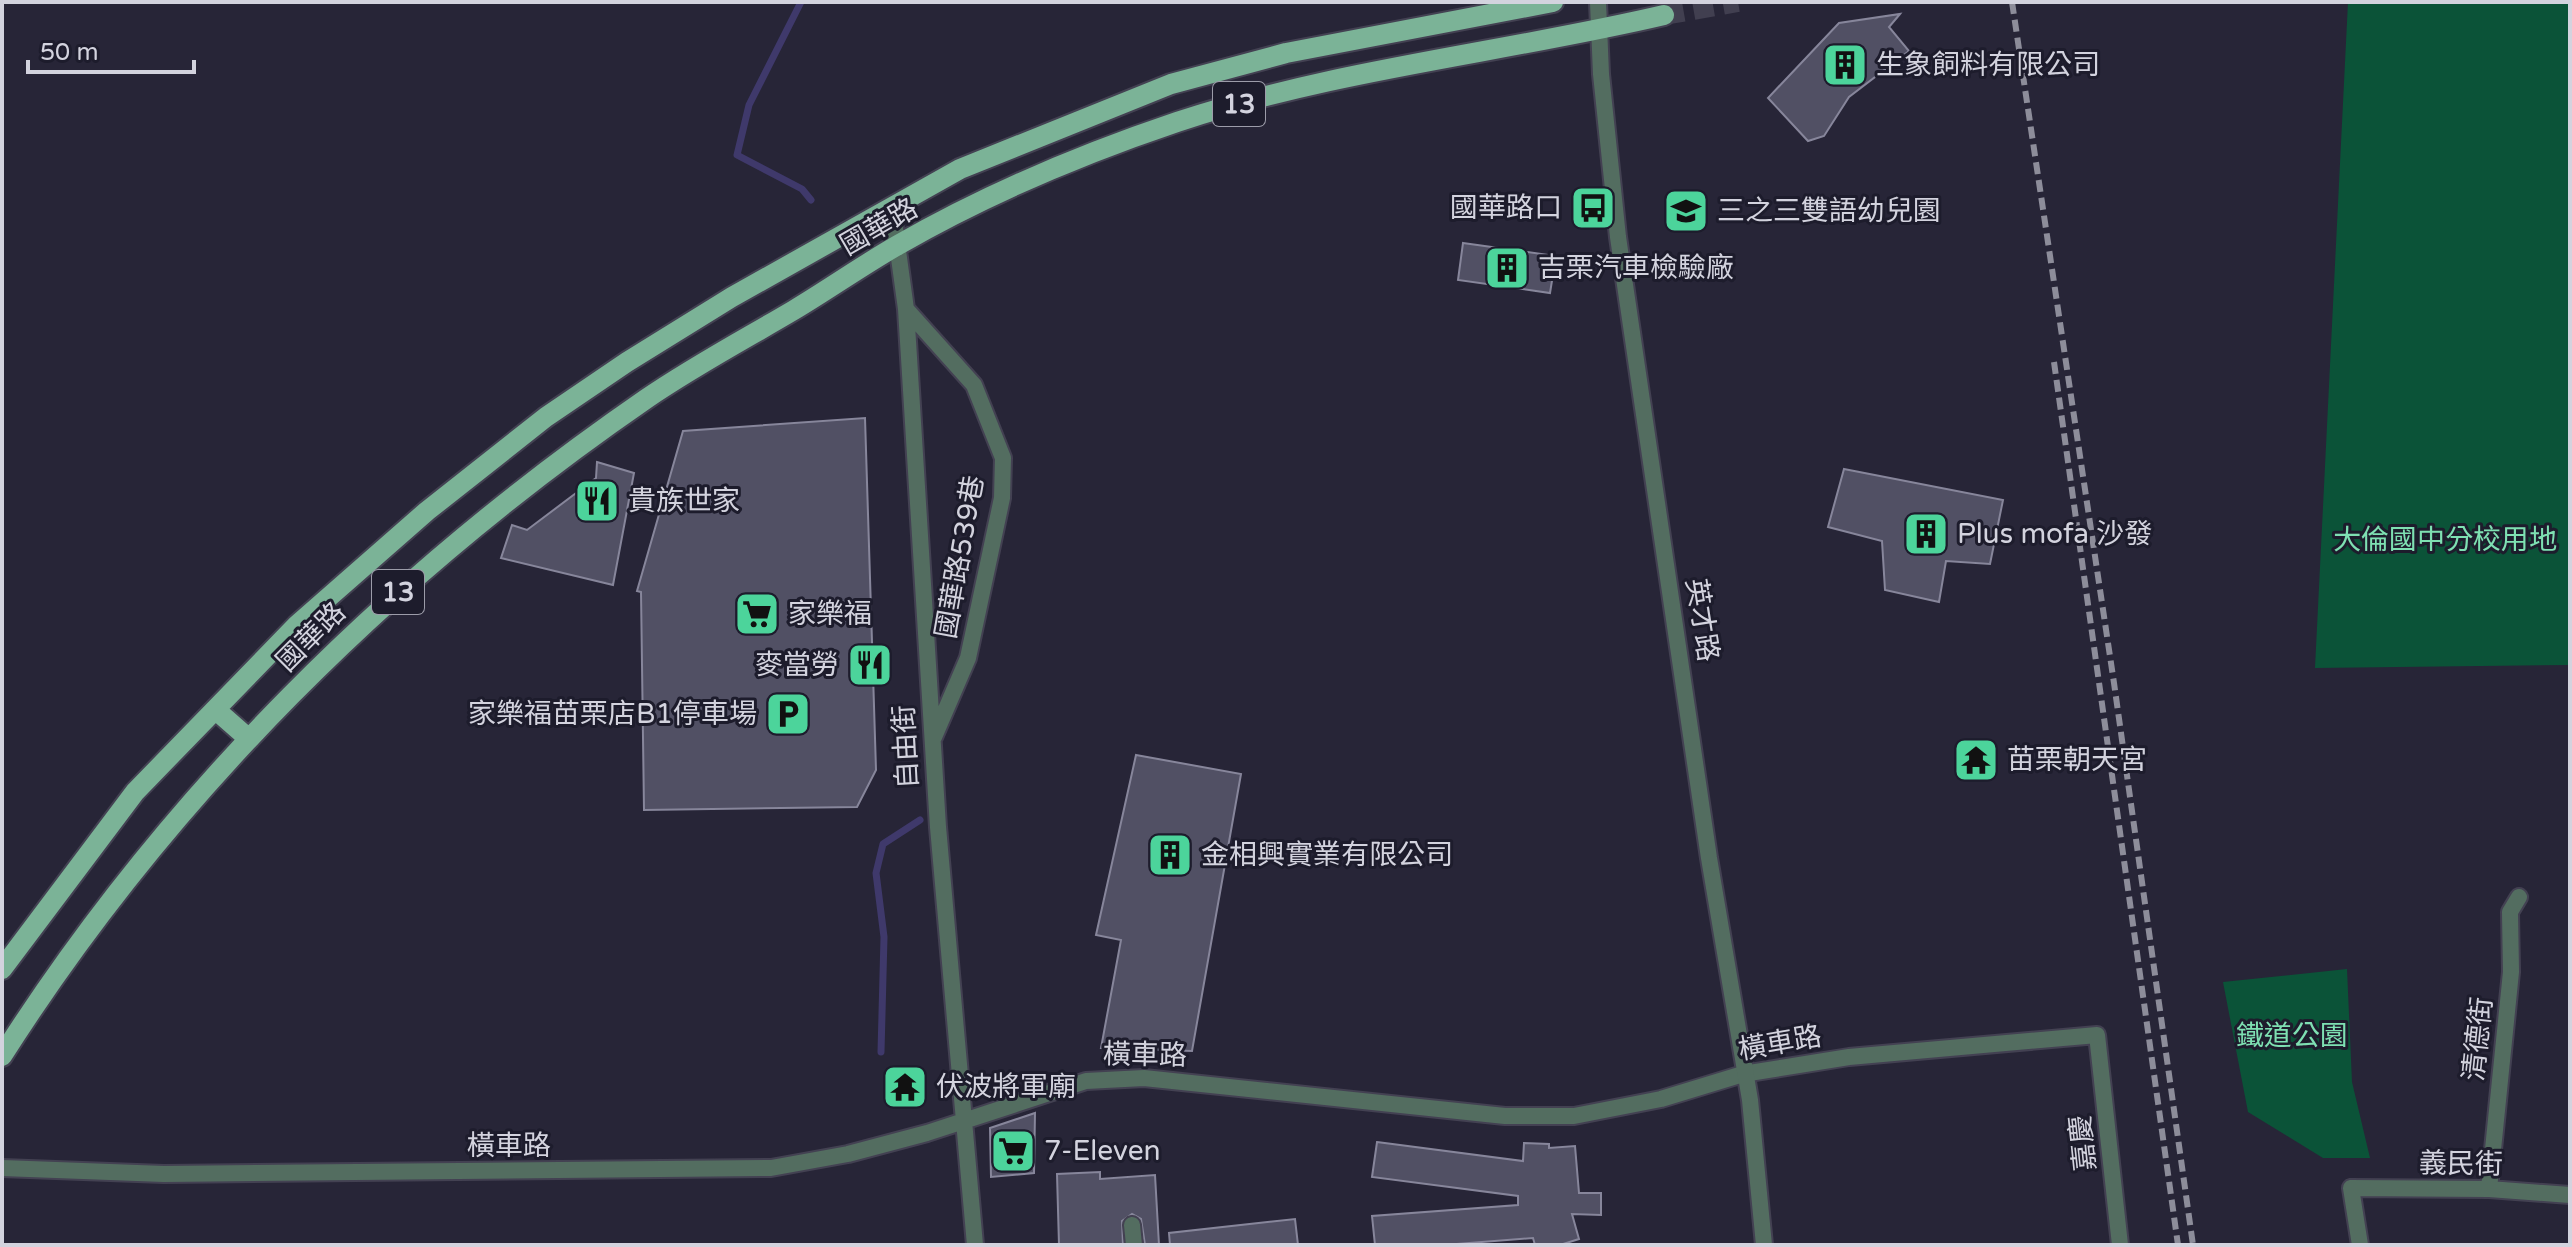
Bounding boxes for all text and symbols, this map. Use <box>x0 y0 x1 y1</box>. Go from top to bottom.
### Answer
scale bar <box>28 24 194 74</box>
text: 50 m <box>40 38 98 67</box>
building icon: 生象飼料有限公司 <box>1821 41 1869 89</box>
place label: 生象飼料有限公司 <box>1876 48 2100 82</box>
road number: 13 <box>1213 82 1265 126</box>
bus stop icon: 國華路口 <box>1569 184 1617 232</box>
school or university icon: 三之三雙語幼兒園 <box>1662 187 1710 235</box>
street label: 國華路 <box>834 191 924 263</box>
place label: 國華路口 <box>1450 191 1562 225</box>
place label: 三之三雙語幼兒園 <box>1717 194 1941 228</box>
building icon: 吉栗汽車檢驗廠 <box>1483 244 1531 292</box>
place label: 吉栗汽車檢驗廠 <box>1538 251 1734 285</box>
street label: 國華路539巷 <box>929 473 991 641</box>
restaurant icon: 貴族世家 <box>573 477 621 525</box>
place label: 貴族世家 <box>628 484 740 518</box>
building icon: Plus mofa 沙發 <box>1902 510 1950 558</box>
place label: Plus mofa 沙發 <box>1957 517 2152 551</box>
park label: 大倫國中分校用地 <box>2333 523 2557 557</box>
road number: 13 <box>372 570 424 614</box>
street label: 英才路 <box>1679 576 1725 664</box>
supermarket icon: 家樂福 <box>733 590 781 638</box>
street label: 國華路 <box>269 595 353 679</box>
place label: 家樂福 <box>788 597 872 631</box>
restaurant icon: 麥當勞 <box>846 641 894 689</box>
place label: 麥當勞 <box>755 648 839 682</box>
parking icon: 家樂福苗栗店B1停車場 <box>764 690 812 738</box>
place label: 家樂福苗栗店B1停車場 <box>468 697 757 731</box>
street label: 自由街 <box>887 704 925 790</box>
temple icon: 苗栗朝天宮 <box>1952 736 2000 784</box>
place label: 苗栗朝天宮 <box>2007 743 2147 777</box>
building icon: 金相興實業有限公司 <box>1146 831 1194 879</box>
place label: 金相興實業有限公司 <box>1201 838 1453 872</box>
street label: 清德街 <box>2457 995 2499 1083</box>
street label: 橫車路 <box>1736 1019 1824 1067</box>
park label: 鐵道公園 <box>2236 1019 2348 1053</box>
street label: 橫車路 <box>1103 1037 1187 1073</box>
temple icon: 伏波將軍廟 <box>881 1063 929 1111</box>
place label: 伏波將軍廟 <box>936 1070 1076 1104</box>
street label: 嘉慶 <box>2063 1113 2103 1173</box>
supermarket icon: 7-Eleven <box>989 1127 1037 1175</box>
street label: 橫車路 <box>467 1129 551 1163</box>
place label: 7-Eleven <box>1044 1134 1161 1168</box>
street label: 義民街 <box>2419 1146 2503 1182</box>

